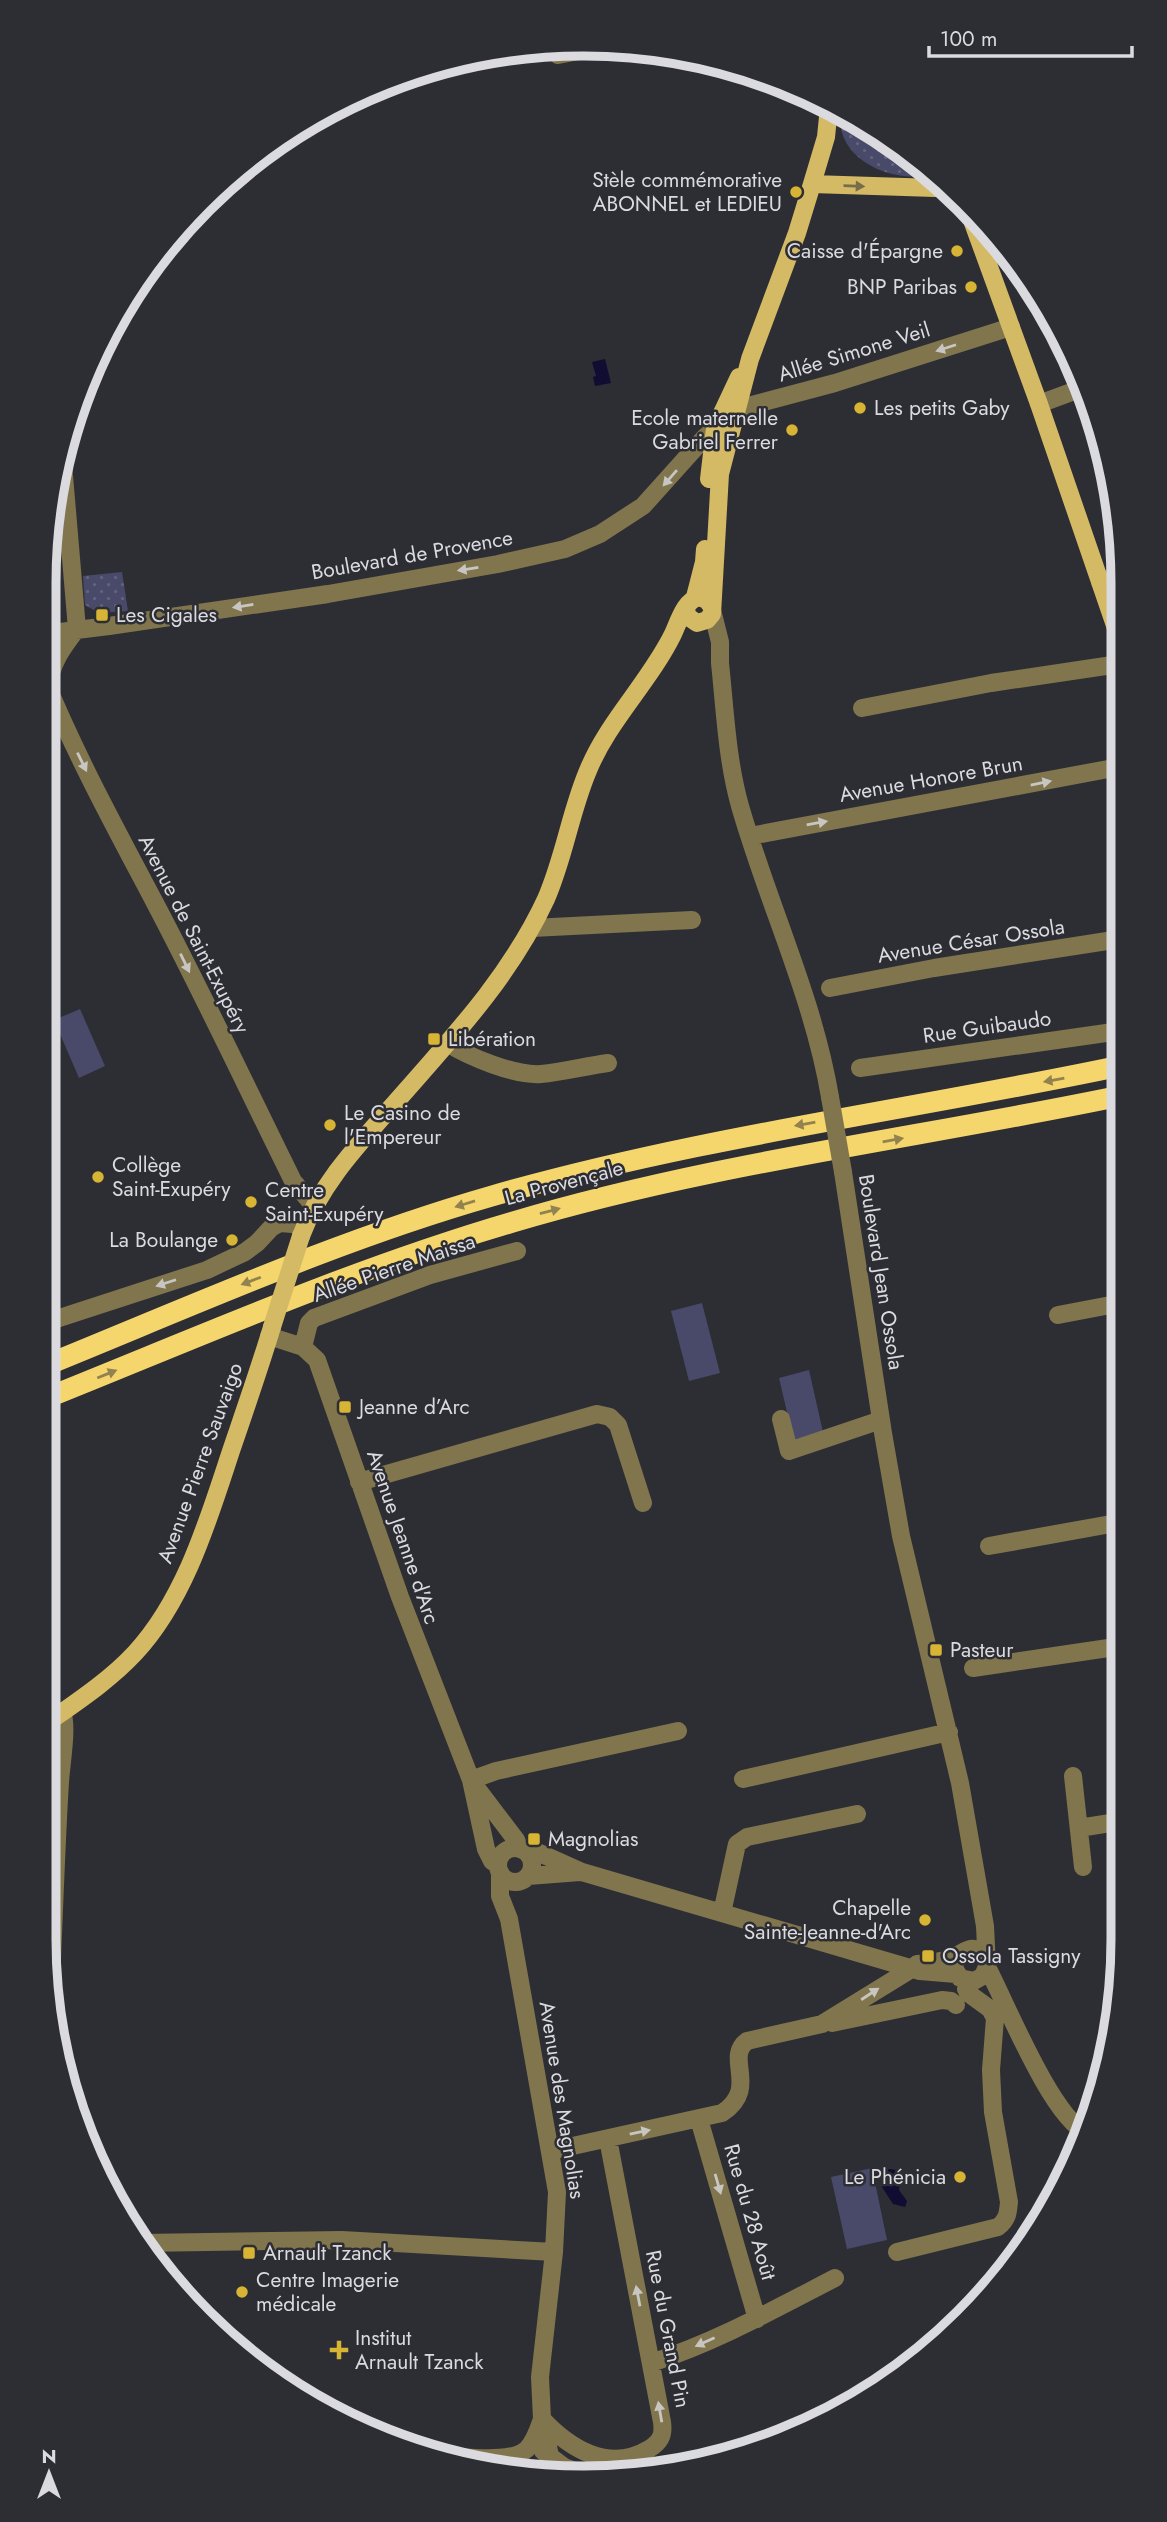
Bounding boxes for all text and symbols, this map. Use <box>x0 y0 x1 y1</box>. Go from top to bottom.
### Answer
scale bar <box>929 14 1132 58</box>
text: 100 m <box>940 24 997 54</box>
place label: Stèle commémorative ABONNEL et LEDIEU <box>592 165 782 219</box>
one-way arrow <box>843 180 865 191</box>
marker: Stèle commémorative ABONNEL et LEDIEU <box>788 184 804 200</box>
place label: Caisse d'Épargne <box>787 236 943 266</box>
marker: Caisse d'Épargne <box>949 243 965 259</box>
place label: BNP Paribas <box>847 272 957 302</box>
marker: BNP Paribas <box>963 279 979 295</box>
street label: Allée Simone Veil <box>774 315 934 389</box>
one-way arrow <box>935 343 956 354</box>
place label: Les petits Gaby <box>874 393 1010 423</box>
marker: Les petits Gaby <box>852 400 868 416</box>
place label: Ecole maternelle Gabriel Ferrer <box>631 403 779 457</box>
marker: Ecole maternelle Gabriel Ferrer <box>784 422 800 438</box>
one-way arrow <box>662 469 678 487</box>
street label: Boulevard de Provence <box>309 522 515 588</box>
one-way arrow <box>457 564 479 575</box>
place label: Les Cigales <box>116 600 217 630</box>
one-way arrow <box>232 601 254 612</box>
marker: Les Cigales <box>94 607 110 623</box>
street label: Avenue Honore Brun <box>837 748 1025 810</box>
one-way arrow <box>76 752 87 772</box>
one-way arrow <box>1030 777 1052 788</box>
one-way arrow <box>806 817 828 828</box>
street label: Avenue de Saint-Exupéry <box>131 829 258 1039</box>
street label: Avenue César Ossola <box>875 911 1067 971</box>
one-way arrow <box>179 953 191 973</box>
street label: Rue Guibaudo <box>921 1003 1053 1051</box>
place label: Libération <box>448 1024 536 1054</box>
marker: Libération <box>426 1031 442 1047</box>
one-way arrow <box>1042 1075 1064 1086</box>
place label: Le Casino de l'Empereur <box>344 1098 461 1152</box>
marker: Le Casino de l'Empereur <box>322 1117 338 1133</box>
one-way arrow <box>794 1119 816 1130</box>
one-way arrow <box>882 1134 904 1145</box>
place label: Collège Saint-Exupéry <box>112 1150 231 1204</box>
street label: La Provençale <box>501 1153 627 1213</box>
marker: Collège Saint-Exupéry <box>90 1169 106 1185</box>
street label: Boulevard Jean Ossola <box>851 1172 911 1372</box>
place label: Centre Saint-Exupéry <box>265 1175 384 1229</box>
marker: Centre Saint-Exupéry <box>243 1194 259 1210</box>
one-way arrow <box>454 1200 475 1210</box>
one-way arrow <box>540 1206 561 1216</box>
place label: La Boulange <box>109 1225 218 1255</box>
street label: Allée Pierre Maissa <box>309 1226 479 1310</box>
marker: La Boulange <box>224 1232 240 1248</box>
one-way arrow <box>240 1276 261 1287</box>
one-way arrow <box>155 1278 176 1289</box>
street label: Avenue Pierre Sauvaigo <box>150 1358 250 1568</box>
one-way arrow <box>97 1368 118 1379</box>
place label: Jeanne d’Arc <box>356 1392 470 1422</box>
marker: Jeanne d’Arc <box>337 1399 353 1415</box>
street label: Avenue Jeanne d'Arc <box>359 1446 447 1628</box>
place label: Pasteur <box>950 1635 1014 1665</box>
marker: Pasteur <box>928 1642 944 1658</box>
place label: Magnolias <box>548 1824 638 1854</box>
marker: Magnolias <box>526 1831 542 1847</box>
place label: Chapelle Sainte-Jeanne-d'Arc <box>744 1893 911 1947</box>
marker: Chapelle Sainte-Jeanne-d'Arc <box>917 1912 933 1928</box>
place label: Ossola Tassigny <box>942 1941 1081 1971</box>
marker: Ossola Tassigny <box>920 1948 936 1964</box>
one-way arrow <box>860 1987 879 2000</box>
street label: Avenue des Magnolias <box>532 1999 592 2201</box>
one-way arrow <box>629 2126 651 2137</box>
street label: Rue du 28 Août <box>716 2140 784 2284</box>
place label: Le Phénicia <box>844 2162 946 2192</box>
marker: Le Phénicia <box>952 2169 968 2185</box>
one-way arrow <box>713 2174 723 2195</box>
place label: Arnault Tzanck <box>263 2238 392 2268</box>
marker: Arnault Tzanck <box>241 2245 257 2261</box>
street label: Rue du Grand Pin <box>638 2248 698 2410</box>
place label: Centre Imagerie médicale <box>256 2265 399 2319</box>
marker: Centre Imagerie médicale <box>234 2284 250 2300</box>
one-way arrow <box>633 2284 644 2306</box>
place label: Institut Arnault Tzanck <box>355 2323 484 2377</box>
one-way arrow <box>695 2336 715 2348</box>
marker: Institut Arnault Tzanck <box>329 2340 349 2360</box>
one-way arrow <box>655 2401 666 2423</box>
north arrow <box>14 2438 84 2508</box>
text: N <box>41 2443 57 2470</box>

